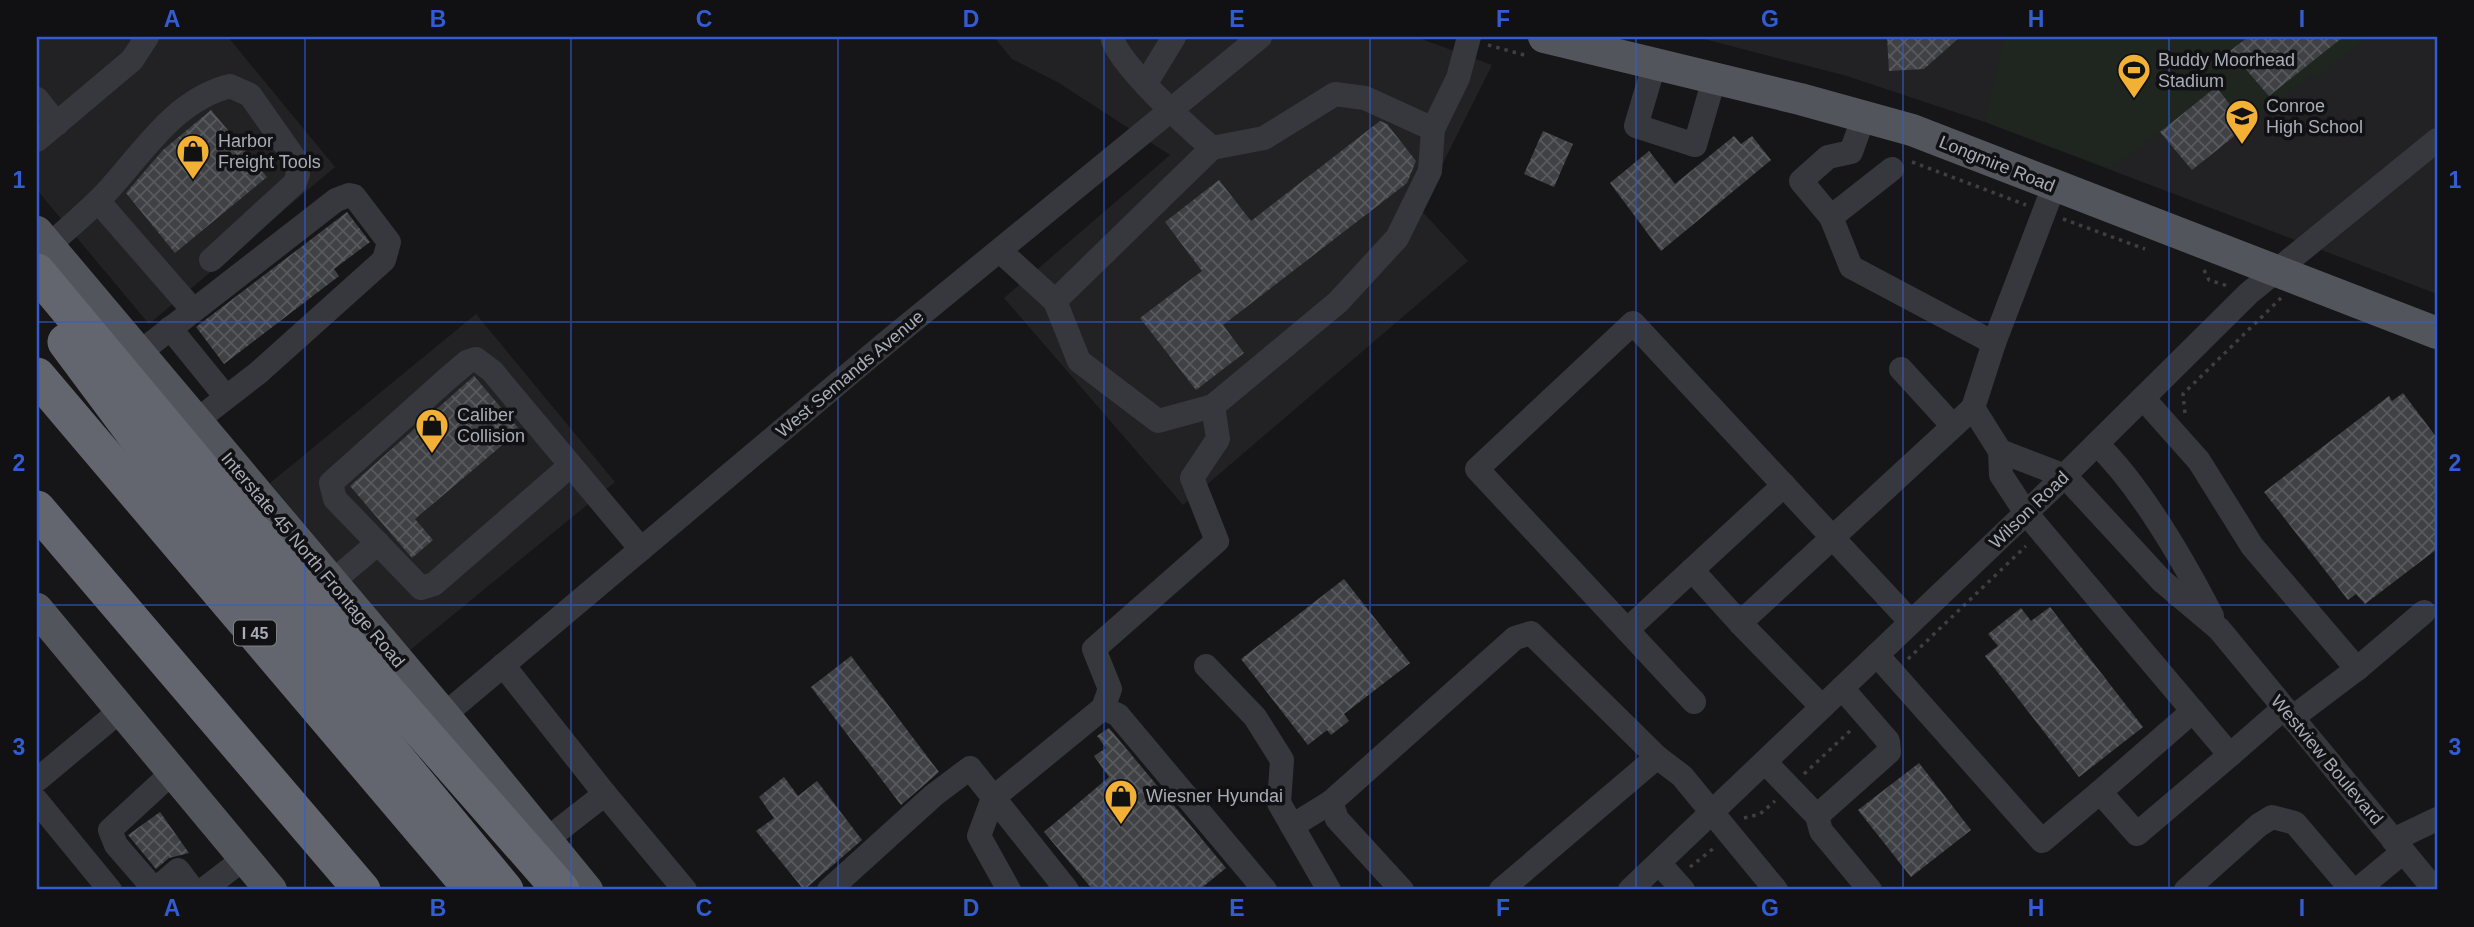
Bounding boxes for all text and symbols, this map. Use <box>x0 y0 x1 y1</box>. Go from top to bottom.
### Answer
text: A <box>164 6 180 32</box>
text: B <box>430 6 446 32</box>
text: C <box>696 6 712 32</box>
text: D <box>963 6 979 32</box>
text: E <box>1229 6 1245 32</box>
text: F <box>1496 6 1510 32</box>
text: G <box>1761 6 1779 32</box>
text: H <box>2028 6 2044 32</box>
text: I <box>2299 6 2305 32</box>
place label: Buddy Moorhead Stadium <box>2158 50 2295 91</box>
sports icon: Buddy Moorhead Stadium <box>2115 51 2153 100</box>
place label: Conroe High School <box>2266 96 2363 137</box>
school or university icon: Conroe High School <box>2223 97 2261 146</box>
place label: Harbor Freight Tools <box>218 131 321 172</box>
shop icon: Harbor Freight Tools <box>174 132 212 181</box>
street label: Longmire Road <box>1936 132 2058 196</box>
text: 1 <box>13 167 26 193</box>
text: 1 <box>2449 167 2462 193</box>
street label: West Semands Avenue <box>772 306 928 442</box>
place label: Caliber Collision <box>457 405 525 446</box>
shop icon: Caliber Collision <box>413 406 451 455</box>
street label: Interstate 45 North Frontage Road <box>217 449 409 671</box>
text: 2 <box>13 450 25 476</box>
text: 2 <box>2449 450 2461 476</box>
street label: Wilson Road <box>1985 467 2073 553</box>
road number: I 45 <box>234 620 276 646</box>
street label: Westview Boulevard <box>2267 691 2387 829</box>
text: 3 <box>13 734 25 760</box>
text: 3 <box>2449 734 2461 760</box>
shop icon: Wiesner Hyundai <box>1102 777 1140 826</box>
place label: Wiesner Hyundai <box>1146 786 1283 806</box>
text: A <box>164 895 180 921</box>
text: B <box>430 895 446 921</box>
text: C <box>696 895 712 921</box>
text: D <box>963 895 979 921</box>
text: E <box>1229 895 1245 921</box>
text: F <box>1496 895 1510 921</box>
text: G <box>1761 895 1779 921</box>
text: H <box>2028 895 2044 921</box>
text: I <box>2299 895 2305 921</box>

